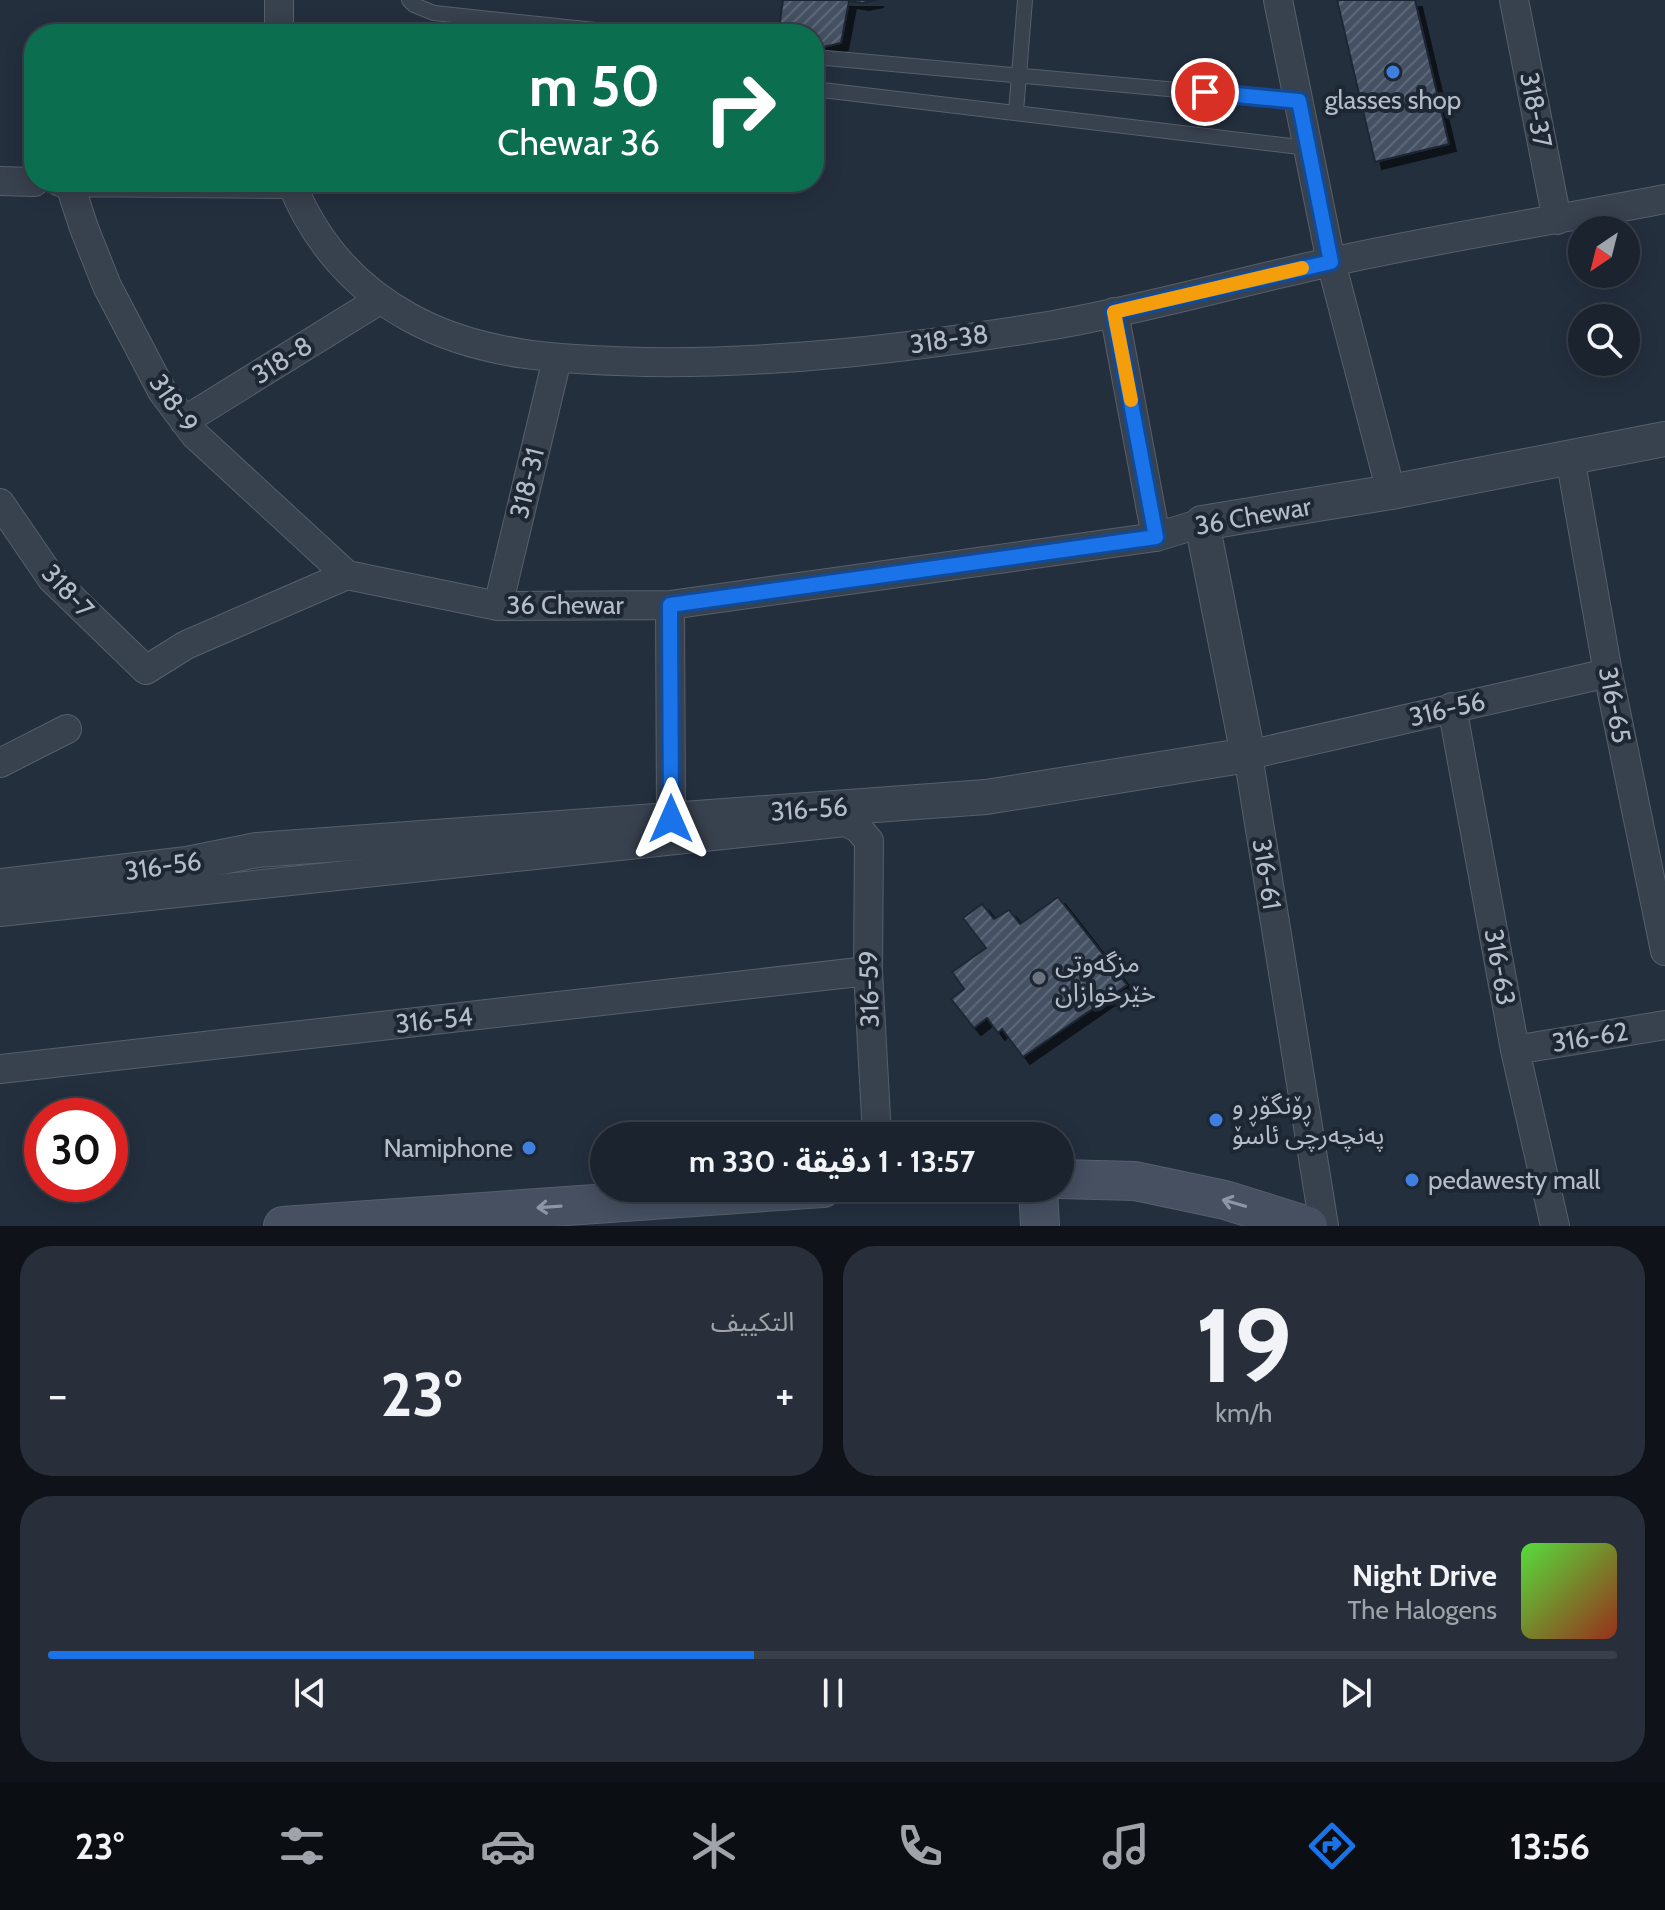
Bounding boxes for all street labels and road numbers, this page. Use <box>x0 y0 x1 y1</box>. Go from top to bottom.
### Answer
street label: 318-37 <box>1513 70 1559 150</box>
street label: 318-38 <box>908 318 990 360</box>
street label: 318-8 <box>246 329 318 391</box>
street label: 318-9 <box>143 368 205 438</box>
street label: 318-31 <box>503 444 551 522</box>
street label: 36 Chewar <box>1192 490 1314 542</box>
street label: 318-7 <box>35 557 101 625</box>
street label: 36 Chewar <box>506 589 625 621</box>
street label: 316-65 <box>1592 664 1638 746</box>
street label: 316-56 <box>1406 685 1488 733</box>
street label: 316-56 <box>769 790 849 828</box>
street label: 316-61 <box>1246 836 1288 912</box>
street label: 316-56 <box>123 845 203 887</box>
street label: 316-63 <box>1478 926 1522 1008</box>
street label: 316-59 <box>852 950 886 1028</box>
street label: 316-54 <box>394 1000 474 1040</box>
street label: 316-62 <box>1550 1015 1630 1059</box>

